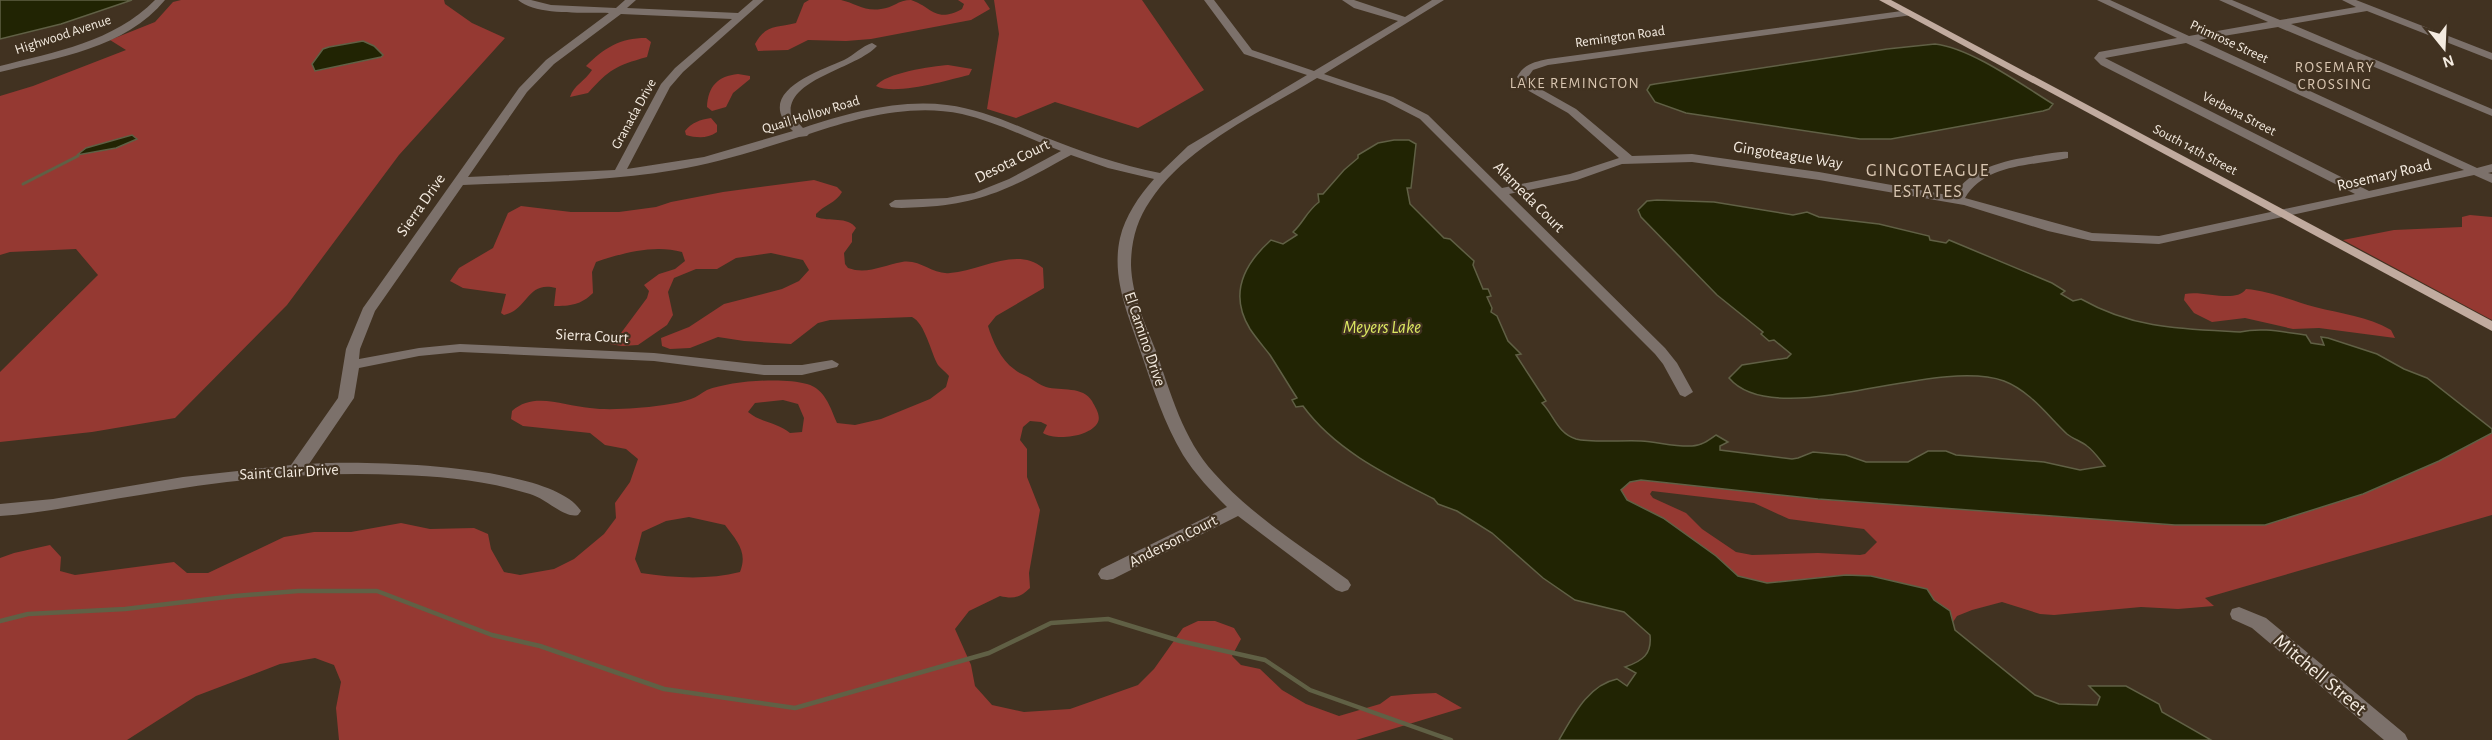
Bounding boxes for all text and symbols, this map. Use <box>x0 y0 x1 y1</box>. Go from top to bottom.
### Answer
street label: Highwood Avenue <box>13 13 113 57</box>
street label: Primrose Street <box>2188 18 2271 66</box>
north arrow <box>2414 18 2474 78</box>
street label: Remington Road <box>1574 24 1666 50</box>
text: N <box>2441 52 2456 71</box>
district label: ROSEMARY CROSSING <box>2295 60 2375 92</box>
district label: LAKE REMINGTON <box>1510 76 1640 91</box>
street label: Granada Drive <box>609 77 659 151</box>
street label: Verbena Street <box>2200 89 2279 139</box>
street label: Quail Hollow Road <box>761 94 861 136</box>
street label: South 14th Street <box>2151 122 2240 178</box>
street label: Desota Court <box>972 136 1052 186</box>
street label: Gingoteague Way <box>1732 138 1844 173</box>
street label: Rosemary Road <box>2335 156 2433 195</box>
street label: Alameda Court <box>1490 158 1568 236</box>
district label: GINGOTEAGUE ESTATES <box>1866 162 1990 201</box>
street label: Sierra Drive <box>394 171 448 239</box>
street label: El Camino Drive <box>1121 290 1169 388</box>
water label: Meyers Lake <box>1343 319 1421 337</box>
street label: Sierra Court <box>555 326 629 346</box>
street label: Saint Clair Drive <box>239 461 339 483</box>
street label: Anderson Court <box>1126 512 1220 570</box>
street label: Mitchell Street <box>2270 631 2371 720</box>

